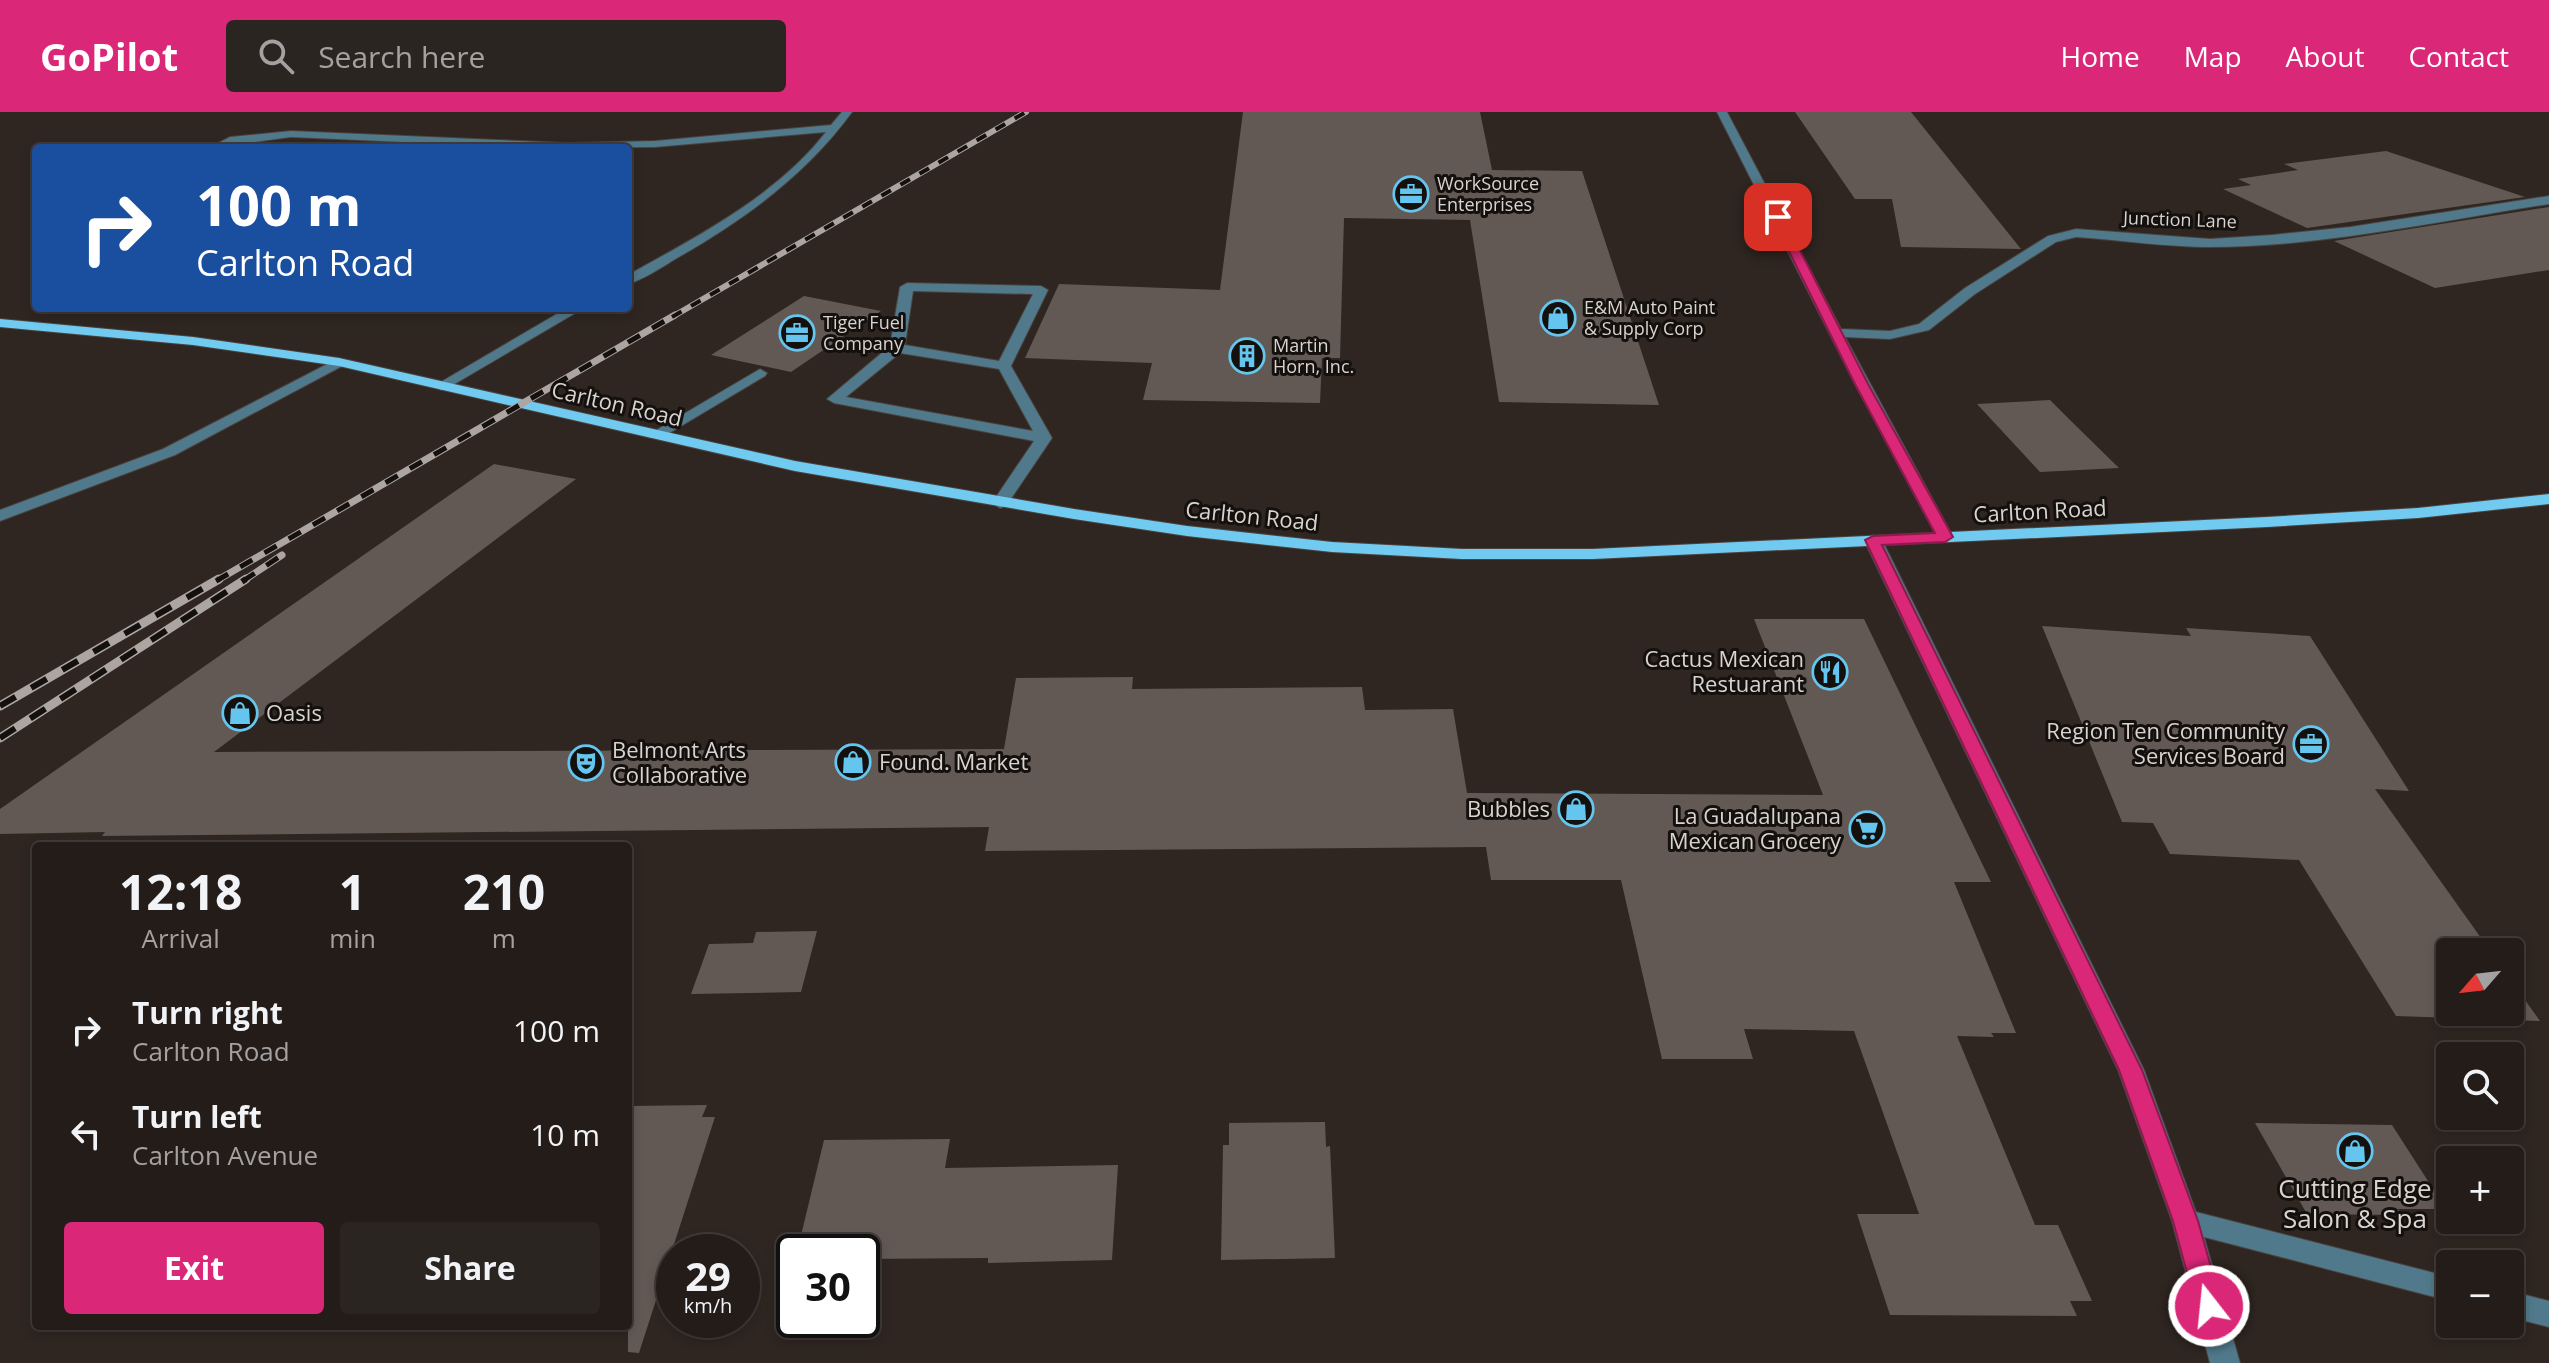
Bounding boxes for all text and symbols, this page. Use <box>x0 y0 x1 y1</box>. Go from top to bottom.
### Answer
search box <box>226 20 786 92</box>
text: GoPilot <box>40 30 178 82</box>
icon: search <box>254 34 298 78</box>
text: Search here <box>318 36 485 77</box>
text: Home <box>2061 37 2140 75</box>
text: Map <box>2184 37 2242 75</box>
text: About <box>2286 37 2364 75</box>
text: Contact <box>2408 37 2509 75</box>
text: 100 m <box>196 166 362 242</box>
place label: WorkSource Enterprises <box>1437 171 1539 216</box>
office icon: WorkSource Enterprises <box>1392 175 1430 213</box>
icon: right <box>64 176 168 280</box>
pin <box>1744 183 1812 251</box>
icon: arrive <box>1756 195 1800 239</box>
street label: Junction Lane <box>2121 205 2237 233</box>
text: Carlton Road <box>196 238 414 287</box>
place label: E&M Auto Paint & Supply Corp <box>1584 295 1715 340</box>
shop icon: E&M Auto Paint & Supply Corp <box>1539 299 1577 337</box>
place label: Tiger Fuel Company <box>823 310 904 355</box>
office icon: Tiger Fuel Company <box>778 314 816 352</box>
place label: Martin Horn, Inc. <box>1273 333 1354 378</box>
building icon: Martin Horn, Inc. <box>1228 337 1266 375</box>
street label: Carlton Road <box>549 373 686 433</box>
street label: Carlton Road <box>1973 492 2107 528</box>
street label: Carlton Road <box>1184 493 1320 537</box>
place label: Cactus Mexican Restuarant <box>1644 643 1804 698</box>
restaurant icon: Cactus Mexican Restuarant <box>1811 653 1849 691</box>
shop icon: Oasis <box>221 694 259 732</box>
place label: Oasis <box>266 697 322 727</box>
place label: Region Ten Community Services Board <box>2046 715 2286 770</box>
office icon: Region Ten Community Services Board <box>2292 725 2330 763</box>
place label: Belmont Arts Collaborative <box>612 734 747 789</box>
shop icon: Found. Market <box>834 743 872 781</box>
theatre icon: Belmont Arts Collaborative <box>567 744 605 782</box>
place label: Found. Market <box>879 746 1028 776</box>
shop icon: Bubbles <box>1557 790 1595 828</box>
place label: Bubbles <box>1467 793 1550 823</box>
place label: La Guadalupana Mexican Grocery <box>1669 800 1842 855</box>
supermarket icon: La Guadalupana Mexican Grocery <box>1848 810 1886 848</box>
text: 12:18 <box>119 859 242 924</box>
text: 1 <box>339 859 366 924</box>
text: 210 <box>463 859 545 924</box>
text: Arrival <box>141 920 220 956</box>
text: min <box>329 920 376 956</box>
text: m <box>492 920 516 956</box>
north arrow <box>2436 938 2524 1026</box>
map controls <box>2436 938 2524 1338</box>
text: Turn right <box>132 992 283 1033</box>
icon: right <box>64 1008 108 1052</box>
text: 100 m <box>513 1010 600 1051</box>
text: Carlton Road <box>132 1033 290 1069</box>
button: search <box>2436 1042 2524 1130</box>
text: Turn left <box>132 1096 262 1137</box>
icon: left <box>64 1112 108 1156</box>
text: 10 m <box>530 1114 600 1155</box>
shop icon: Cutting Edge Salon & Spa <box>2336 1132 2374 1170</box>
text: Carlton Avenue <box>132 1137 318 1173</box>
button: + <box>2436 1146 2524 1234</box>
place label: Cutting Edge Salon & Spa <box>2278 1170 2432 1236</box>
button: Exit <box>64 1222 324 1314</box>
button: Share <box>340 1222 600 1314</box>
speed limit sign: 30 <box>776 1234 880 1338</box>
text: 29 <box>685 1248 731 1303</box>
button: − <box>2436 1250 2524 1338</box>
position arrow <box>2167 1264 2251 1348</box>
text: km/h <box>684 1292 732 1319</box>

